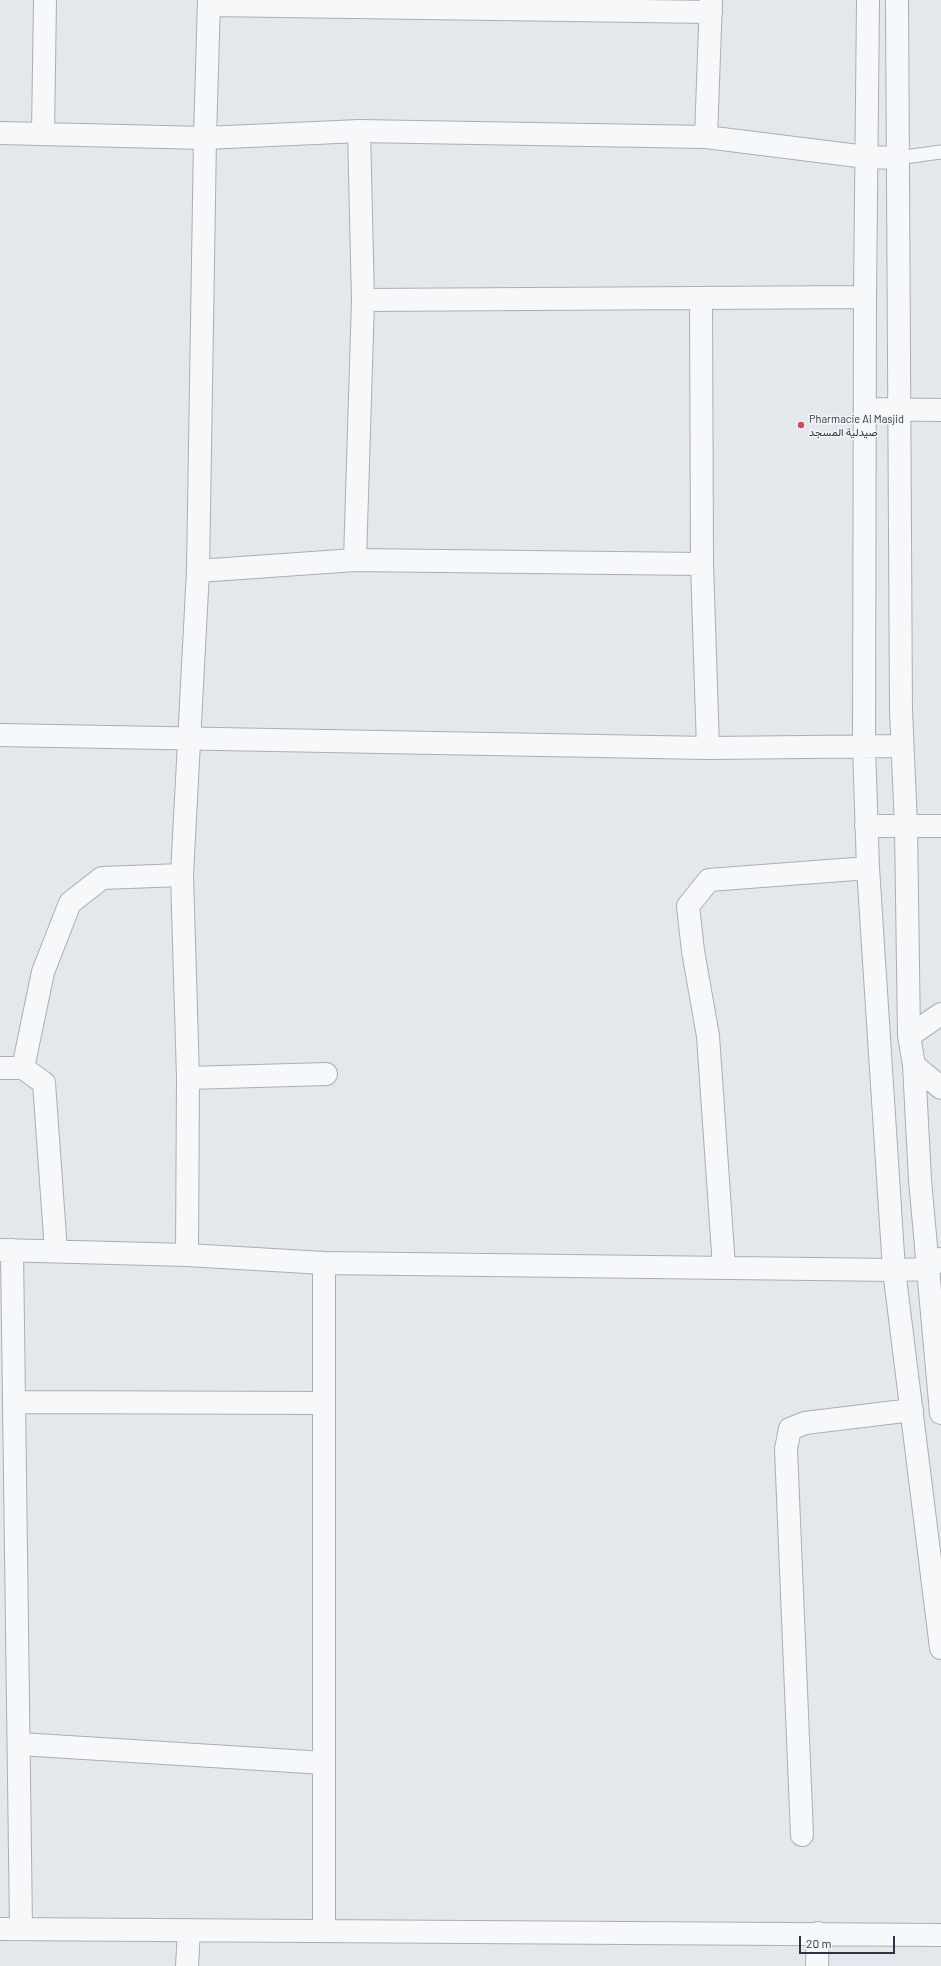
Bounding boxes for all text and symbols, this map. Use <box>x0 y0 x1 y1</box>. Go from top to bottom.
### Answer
place label: Pharmacie Al Masjid صيدلية المسجد <box>809 412 904 438</box>
marker: Pharmacie Al Masjid صيدلية المسجد <box>796 420 806 430</box>
scale bar <box>801 1928 897 1954</box>
text: 20 m <box>806 1936 832 1950</box>

